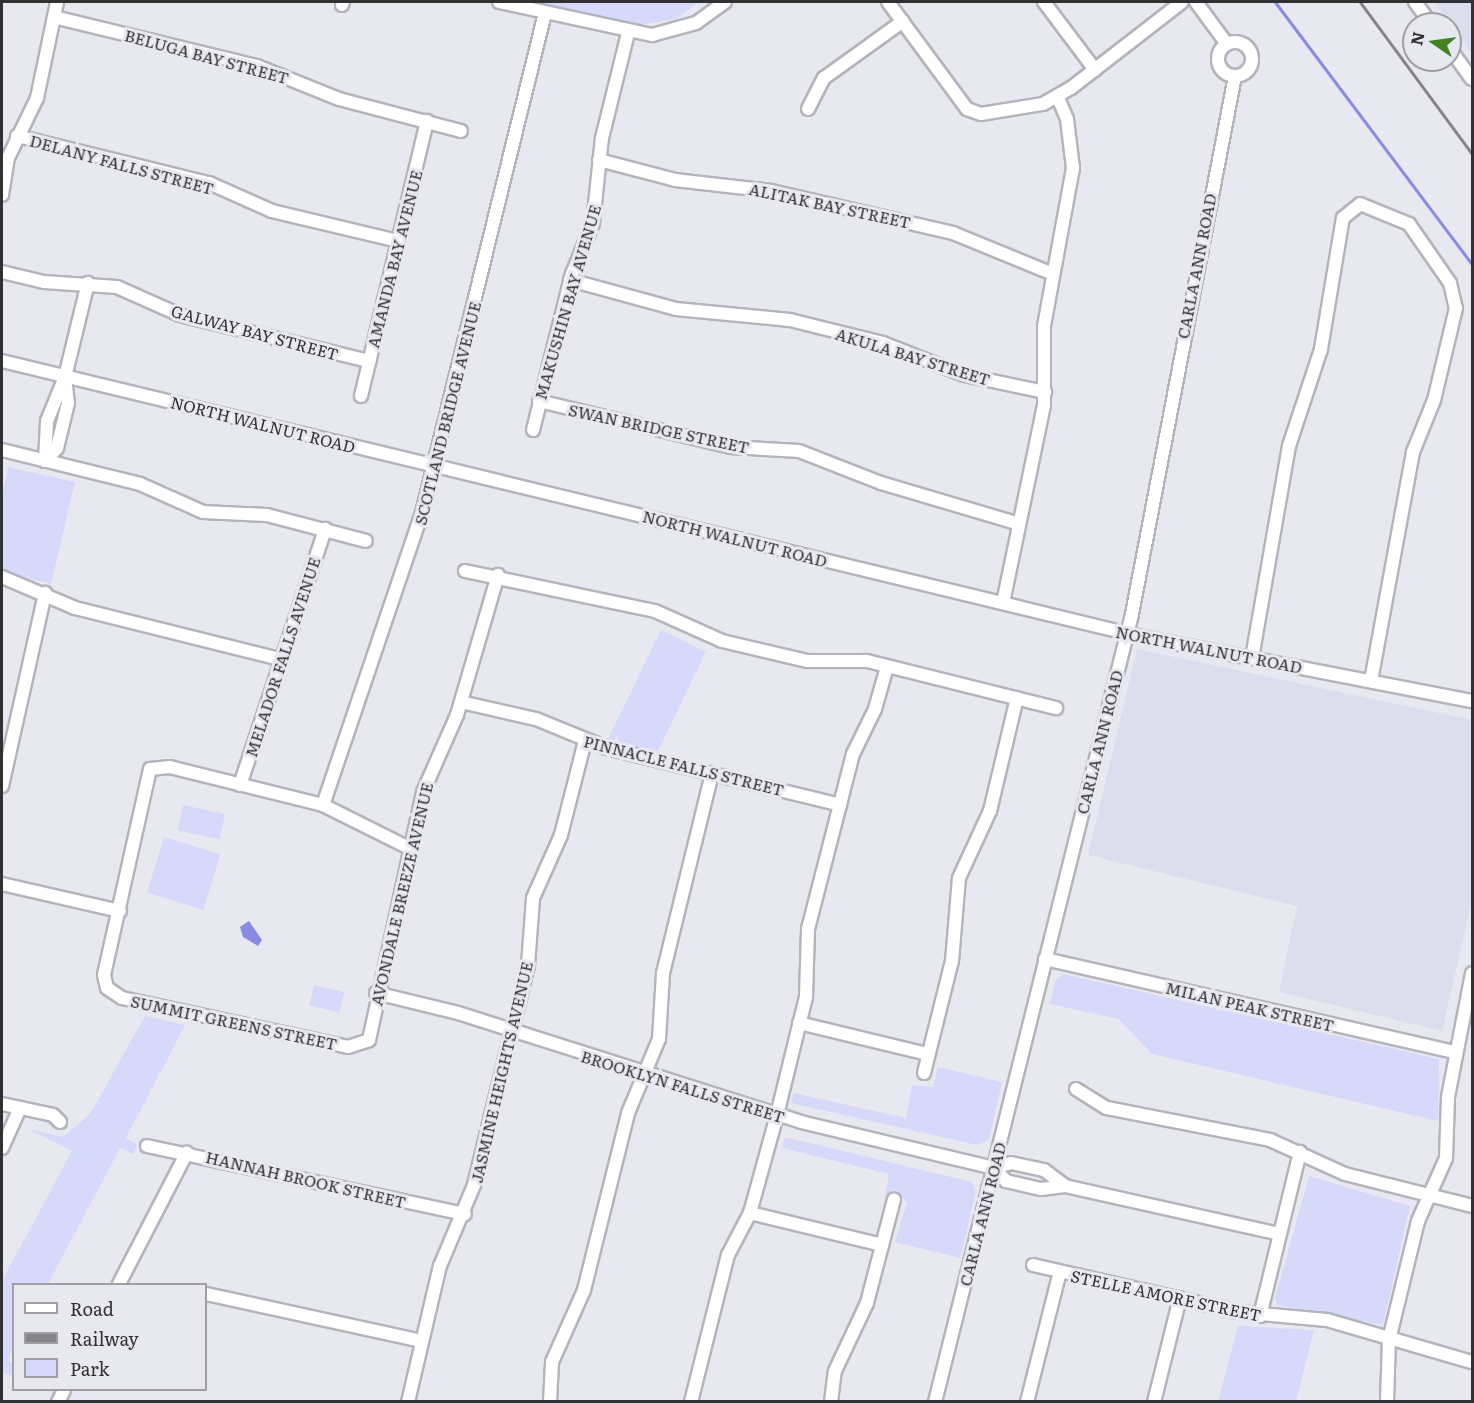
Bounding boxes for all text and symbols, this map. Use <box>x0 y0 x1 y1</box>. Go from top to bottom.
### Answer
north arrow <box>1402 12 1462 72</box>
street label: BELUGA BAY STREET <box>123 25 291 87</box>
text: N <box>1403 29 1430 48</box>
street label: DELANY FALLS STREET <box>28 130 216 198</box>
street label: AMANDA BAY AVENUE <box>363 168 425 350</box>
street label: ALITAK BAY STREET <box>747 178 913 232</box>
street label: CARLA ANN ROAD <box>1173 192 1219 340</box>
street label: MAKUSHIN BAY AVENUE <box>530 202 604 402</box>
street label: SCOTLAND BRIDGE AVENUE <box>410 299 484 527</box>
street label: GALWAY BAY STREET <box>169 300 341 364</box>
street label: AKULA BAY STREET <box>833 323 993 389</box>
street label: NORTH WALNUT ROAD <box>169 392 357 456</box>
street label: SWAN BRIDGE STREET <box>567 399 751 457</box>
street label: NORTH WALNUT ROAD <box>641 506 829 570</box>
street label: MELADOR FALLS AVENUE <box>241 555 323 759</box>
street label: NORTH WALNUT ROAD <box>1114 621 1304 677</box>
street label: CARLA ANN ROAD <box>1072 668 1126 816</box>
street label: PINNACLE FALLS STREET <box>582 731 786 799</box>
street label: AVONDALE BREEZE AVENUE <box>366 780 436 1008</box>
street label: JASMINE HEIGHTS AVENUE <box>466 959 536 1185</box>
street label: MILAN PEAK STREET <box>1164 977 1336 1035</box>
street label: SUMMIT GREENS STREET <box>129 991 339 1053</box>
street label: BROOKLYN FALLS STREET <box>579 1046 787 1126</box>
street label: CARLA ANN ROAD <box>955 1140 1009 1288</box>
street label: HANNAH BROOK STREET <box>204 1147 408 1211</box>
street label: STELLE AMORE STREET <box>1069 1265 1263 1325</box>
legend <box>12 1283 207 1391</box>
text: Road <box>70 1295 114 1322</box>
text: Railway <box>70 1325 139 1352</box>
text: Park <box>70 1355 109 1382</box>

